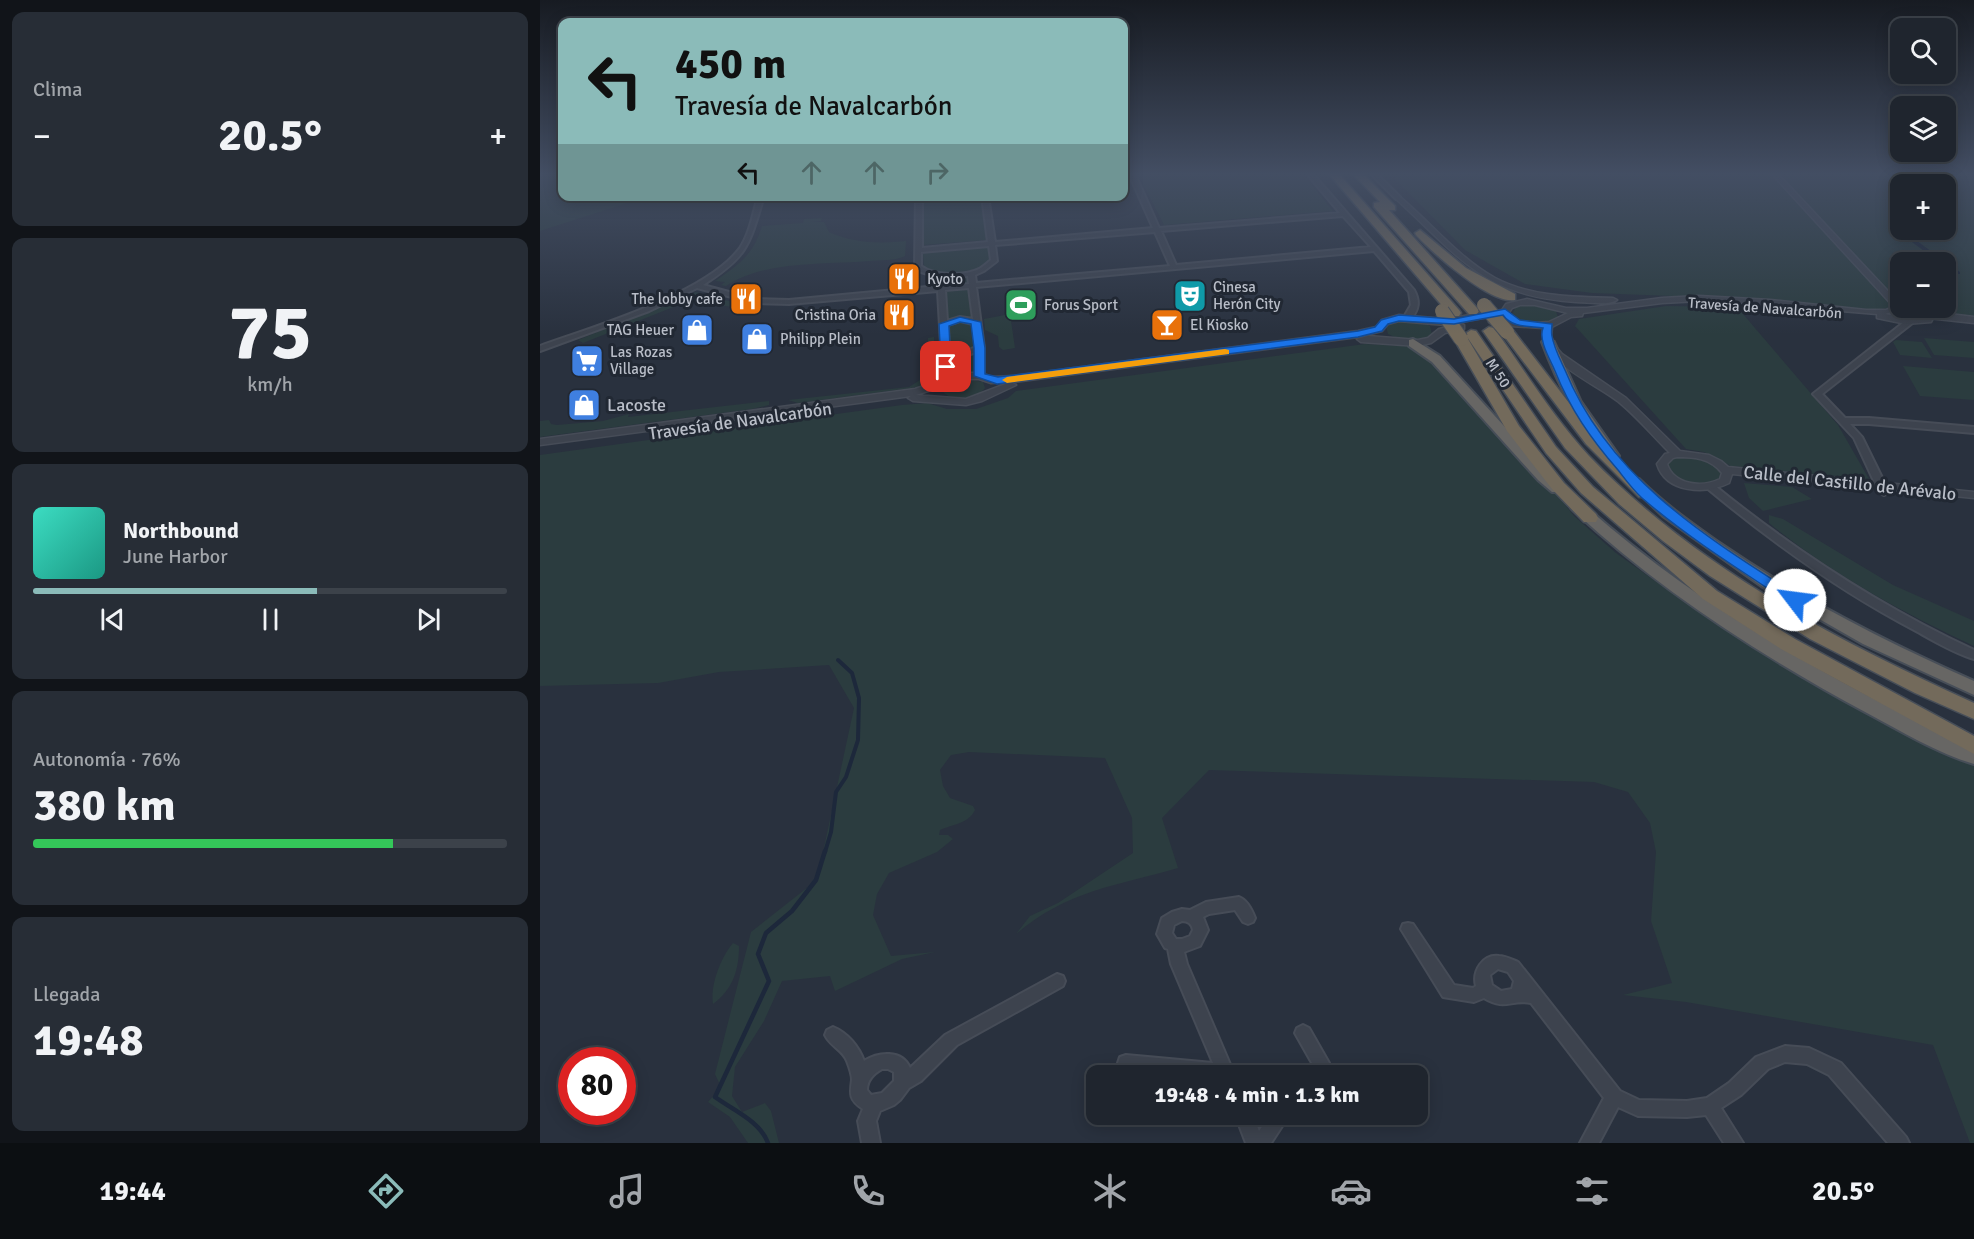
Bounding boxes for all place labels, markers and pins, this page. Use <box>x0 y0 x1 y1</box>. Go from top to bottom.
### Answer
restaurant icon: Kyoto <box>886 261 922 297</box>
place label: Kyoto <box>927 270 963 288</box>
theatre icon: Cinesa Herón City <box>1172 278 1208 314</box>
place label: Cinesa Herón City <box>1213 278 1281 313</box>
restaurant icon: The lobby cafe <box>728 281 764 317</box>
sports icon: Forus Sport <box>1003 287 1039 323</box>
place label: The lobby cafe <box>631 290 723 308</box>
place label: Forus Sport <box>1044 296 1118 314</box>
restaurant icon: Cristina Oria <box>881 297 917 333</box>
place label: Cristina Oria <box>795 306 876 324</box>
bar icon: El Kiosko <box>1149 307 1185 343</box>
shop icon: TAG Heuer <box>679 312 715 348</box>
place label: El Kiosko <box>1190 316 1249 334</box>
place label: TAG Heuer <box>607 321 674 339</box>
shop icon: Philipp Plein <box>739 321 775 357</box>
place label: Philipp Plein <box>780 330 861 348</box>
pin <box>920 341 971 392</box>
supermarket icon: Las Rozas Village <box>569 343 605 379</box>
place label: Las Rozas Village <box>610 343 673 378</box>
shop icon: Lacoste <box>566 387 602 423</box>
place label: Lacoste <box>607 394 666 416</box>

